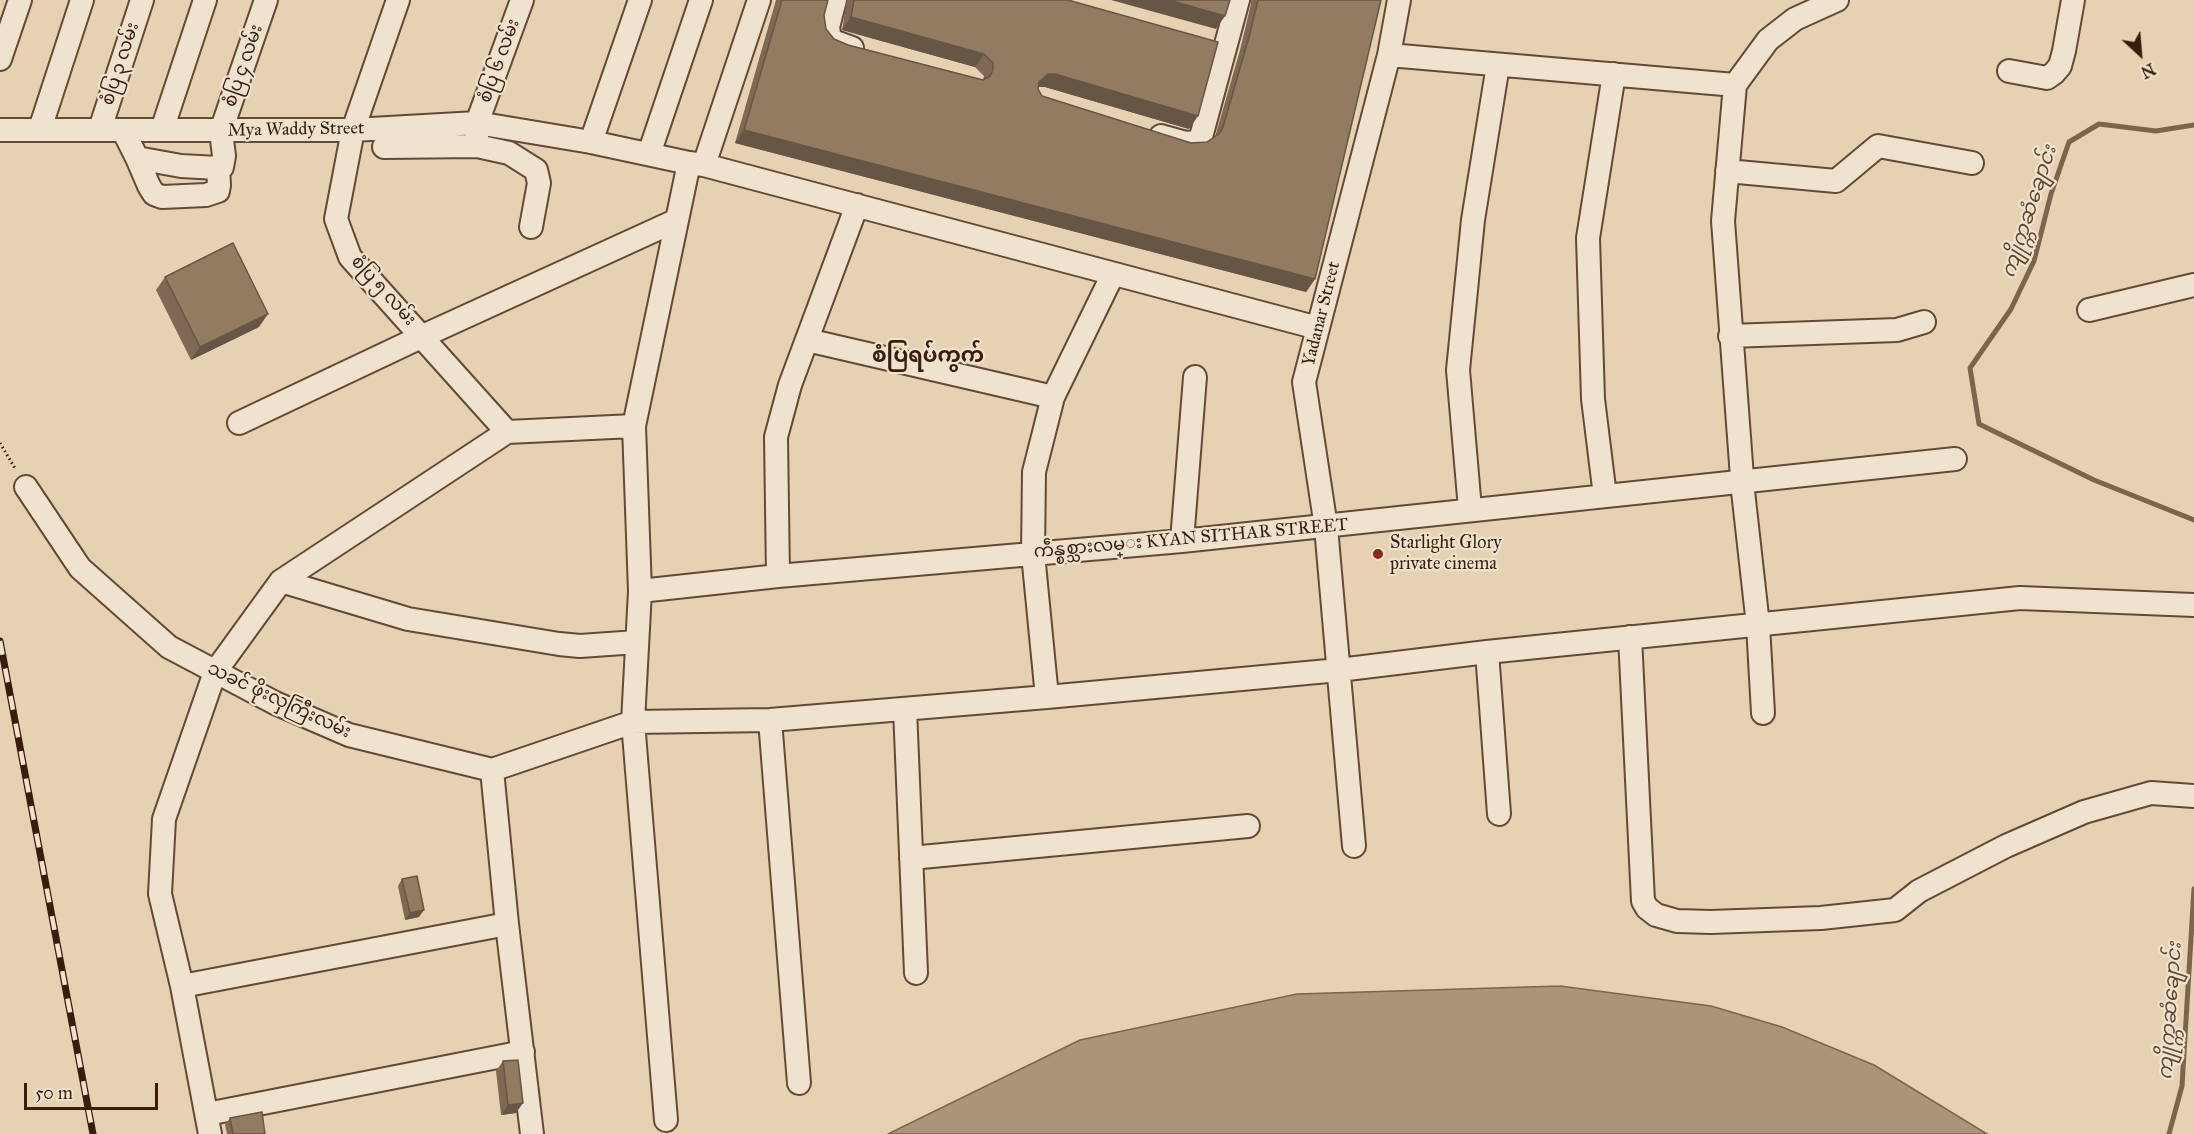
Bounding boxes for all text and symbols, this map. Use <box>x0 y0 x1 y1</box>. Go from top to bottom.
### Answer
street label: စံပြ ၆ လမ်း <box>475 16 525 106</box>
street label: စံပြ ၃ လမ်း <box>97 20 145 108</box>
street label: စံပြ ၄ လမ်း <box>220 22 268 110</box>
north arrow <box>2110 24 2170 84</box>
text: N <box>2138 59 2158 82</box>
street label: Mya Waddy Street <box>227 118 365 142</box>
water label: ကျိုက္ကဆံချောင်း <box>1997 143 2063 281</box>
street label: စံပြ ၅ လမ်း <box>346 251 420 331</box>
street label: Yadanar Street <box>1299 259 1345 369</box>
district label: စံပြရပ်ကွက် <box>872 344 984 370</box>
street label: ကဵန္စစ္သားလမ္း KYAN SITHAR STREET <box>1033 514 1349 564</box>
place label: Starlight Glory private cinema <box>1390 533 1502 576</box>
marker: Starlight Glory private cinema <box>1371 547 1385 561</box>
street label: သခင် ဖိုးလှကြီးလမ်း <box>204 658 354 744</box>
water label: ကျိုက္ကဆံချောင်း <box>2154 941 2188 1081</box>
scale bar <box>27 1071 160 1109</box>
text: 50 m <box>35 1082 73 1104</box>

